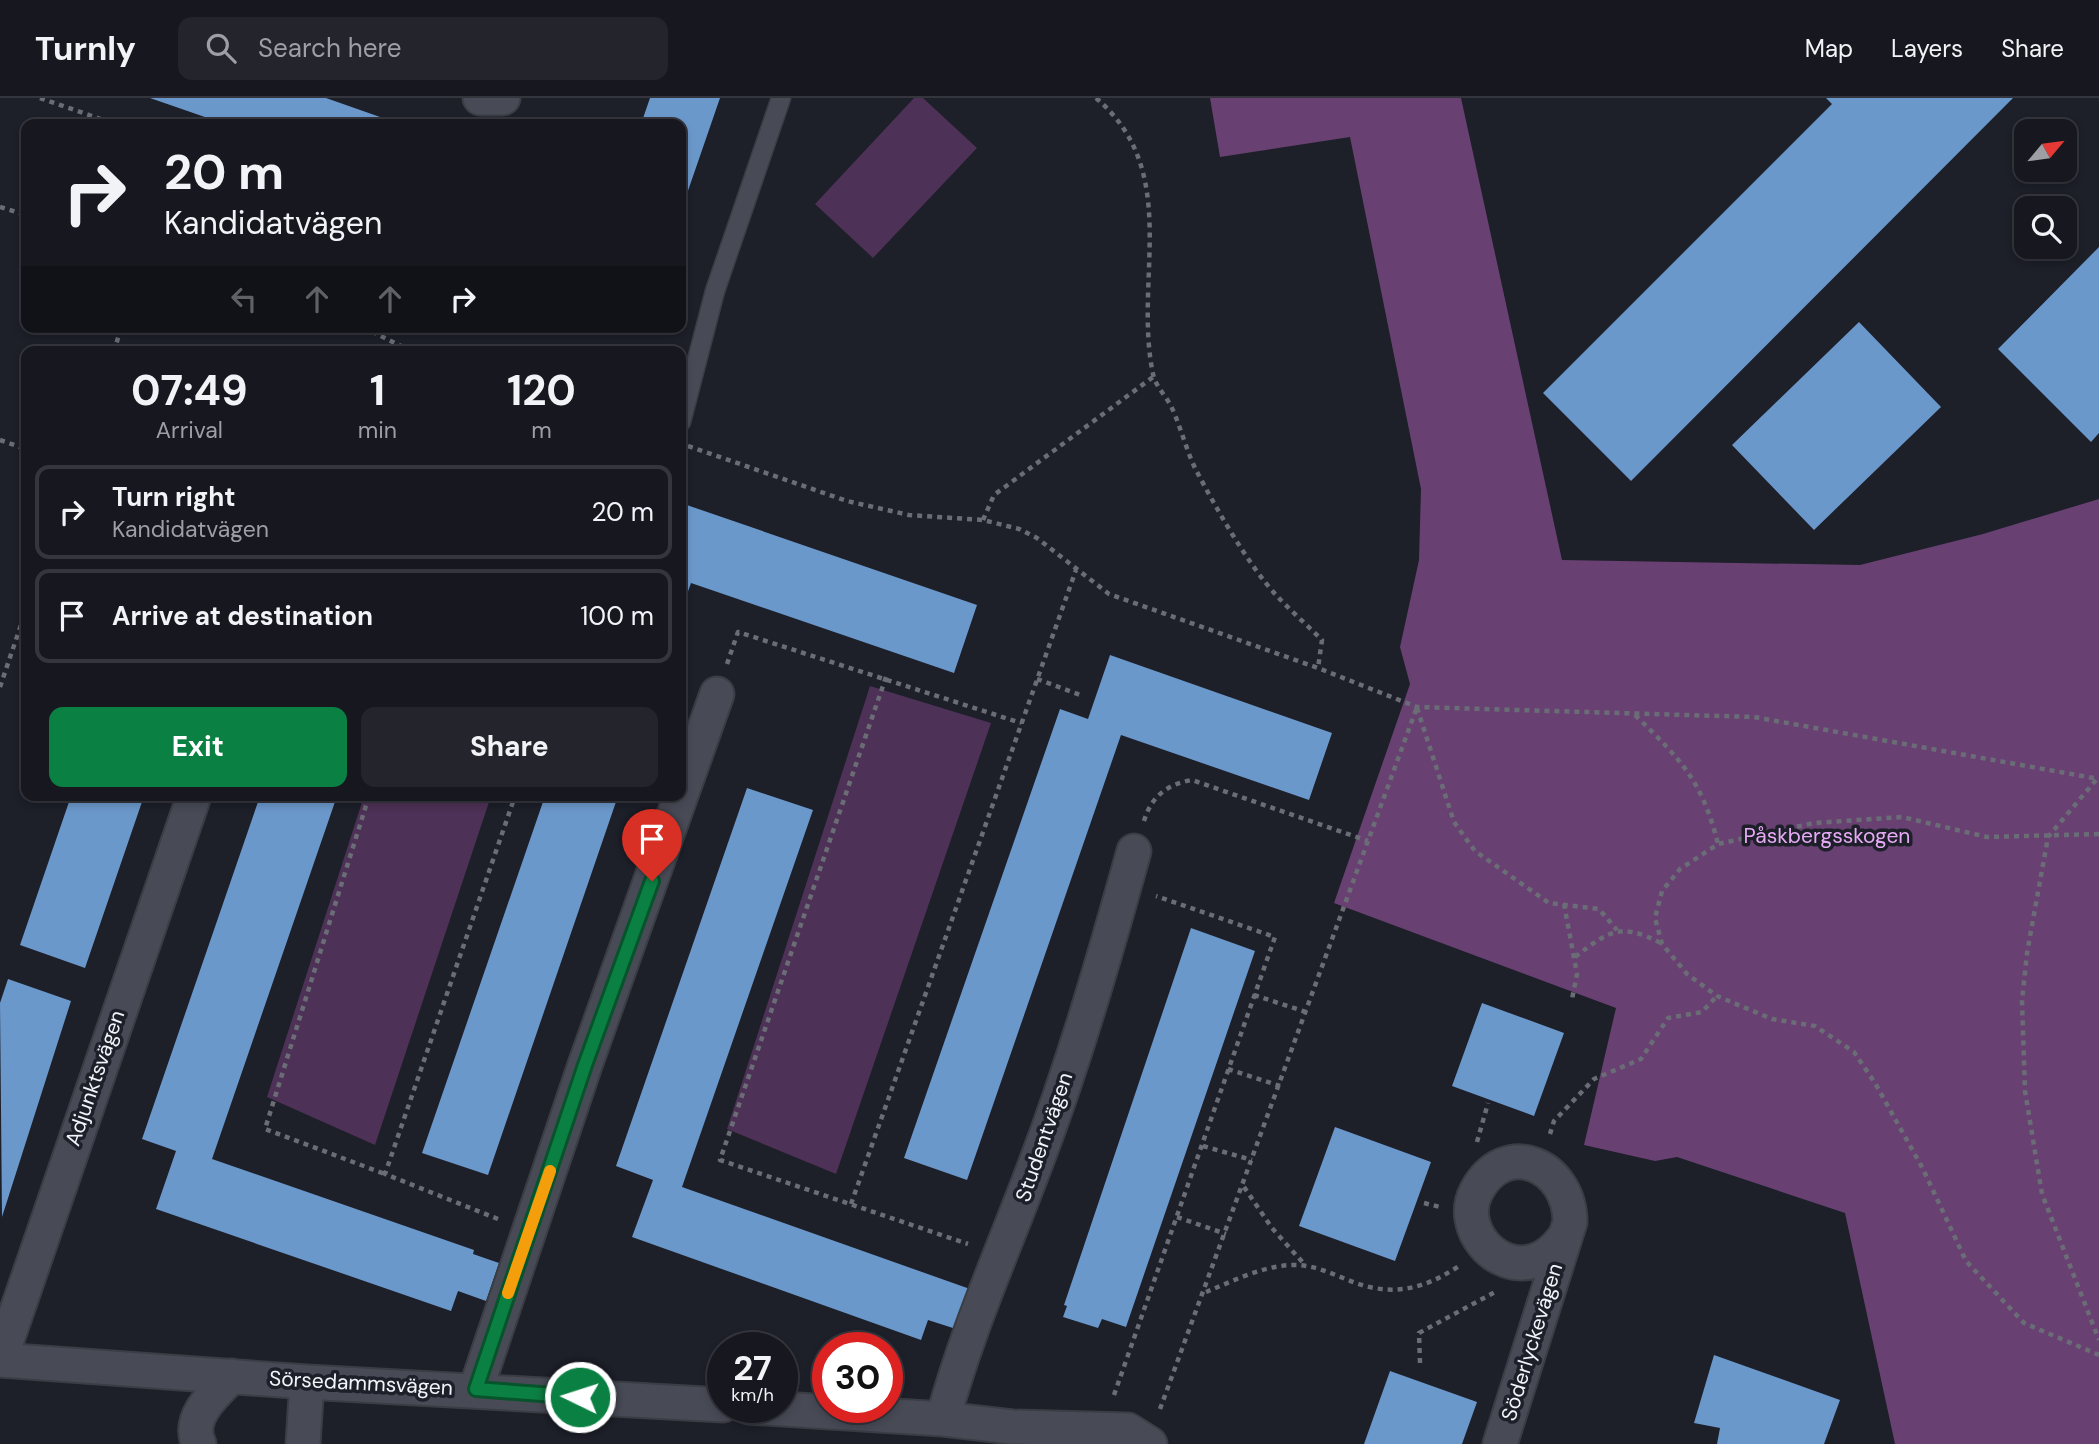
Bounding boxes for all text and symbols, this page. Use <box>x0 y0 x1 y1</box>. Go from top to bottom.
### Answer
search box <box>178 17 668 80</box>
text: Turnly <box>35 27 136 70</box>
icon: search <box>202 29 240 67</box>
text: Search here <box>258 31 401 65</box>
text: Map <box>1805 33 1853 64</box>
text: Layers <box>1891 33 1963 64</box>
text: Share <box>2001 33 2064 64</box>
north arrow <box>2014 119 2077 182</box>
map controls <box>2014 119 2077 259</box>
text: 20 m <box>164 140 284 204</box>
icon: right <box>49 147 140 238</box>
button: search <box>2014 196 2077 259</box>
text: Kandidatvägen <box>164 202 382 244</box>
icon: left <box>225 280 263 318</box>
icon: ahead <box>298 280 336 318</box>
icon: ahead <box>371 280 409 318</box>
icon: right <box>444 280 482 318</box>
text: 07:49 <box>131 363 248 418</box>
text: 1 <box>370 363 385 418</box>
text: 120 <box>507 363 576 418</box>
text: Arrival <box>156 415 223 445</box>
text: min <box>358 415 397 445</box>
text: m <box>531 415 552 445</box>
text: Turn right <box>112 480 236 514</box>
icon: right <box>53 493 91 531</box>
text: 20 m <box>591 495 654 529</box>
text: Kandidatvägen <box>112 514 269 544</box>
icon: arrive <box>53 597 91 635</box>
text: Arrive at destination <box>112 599 373 633</box>
text: 100 m <box>580 599 654 633</box>
button: Exit <box>49 707 347 787</box>
button: Share <box>361 707 658 787</box>
pin <box>622 809 682 881</box>
icon: arrive <box>633 820 671 858</box>
park label: Påskbergsskogen <box>1744 822 1910 850</box>
street label: Adjunktsvägen <box>59 1006 131 1150</box>
street label: Studentvägen <box>1009 1069 1079 1205</box>
street label: Söderlyckevägen <box>1495 1260 1569 1424</box>
speed limit sign: 30 <box>812 1332 903 1423</box>
text: 27 <box>733 1345 772 1391</box>
position arrow <box>543 1360 617 1434</box>
street label: Sörsedammsvägen <box>268 1364 454 1402</box>
text: km/h <box>731 1383 774 1407</box>

